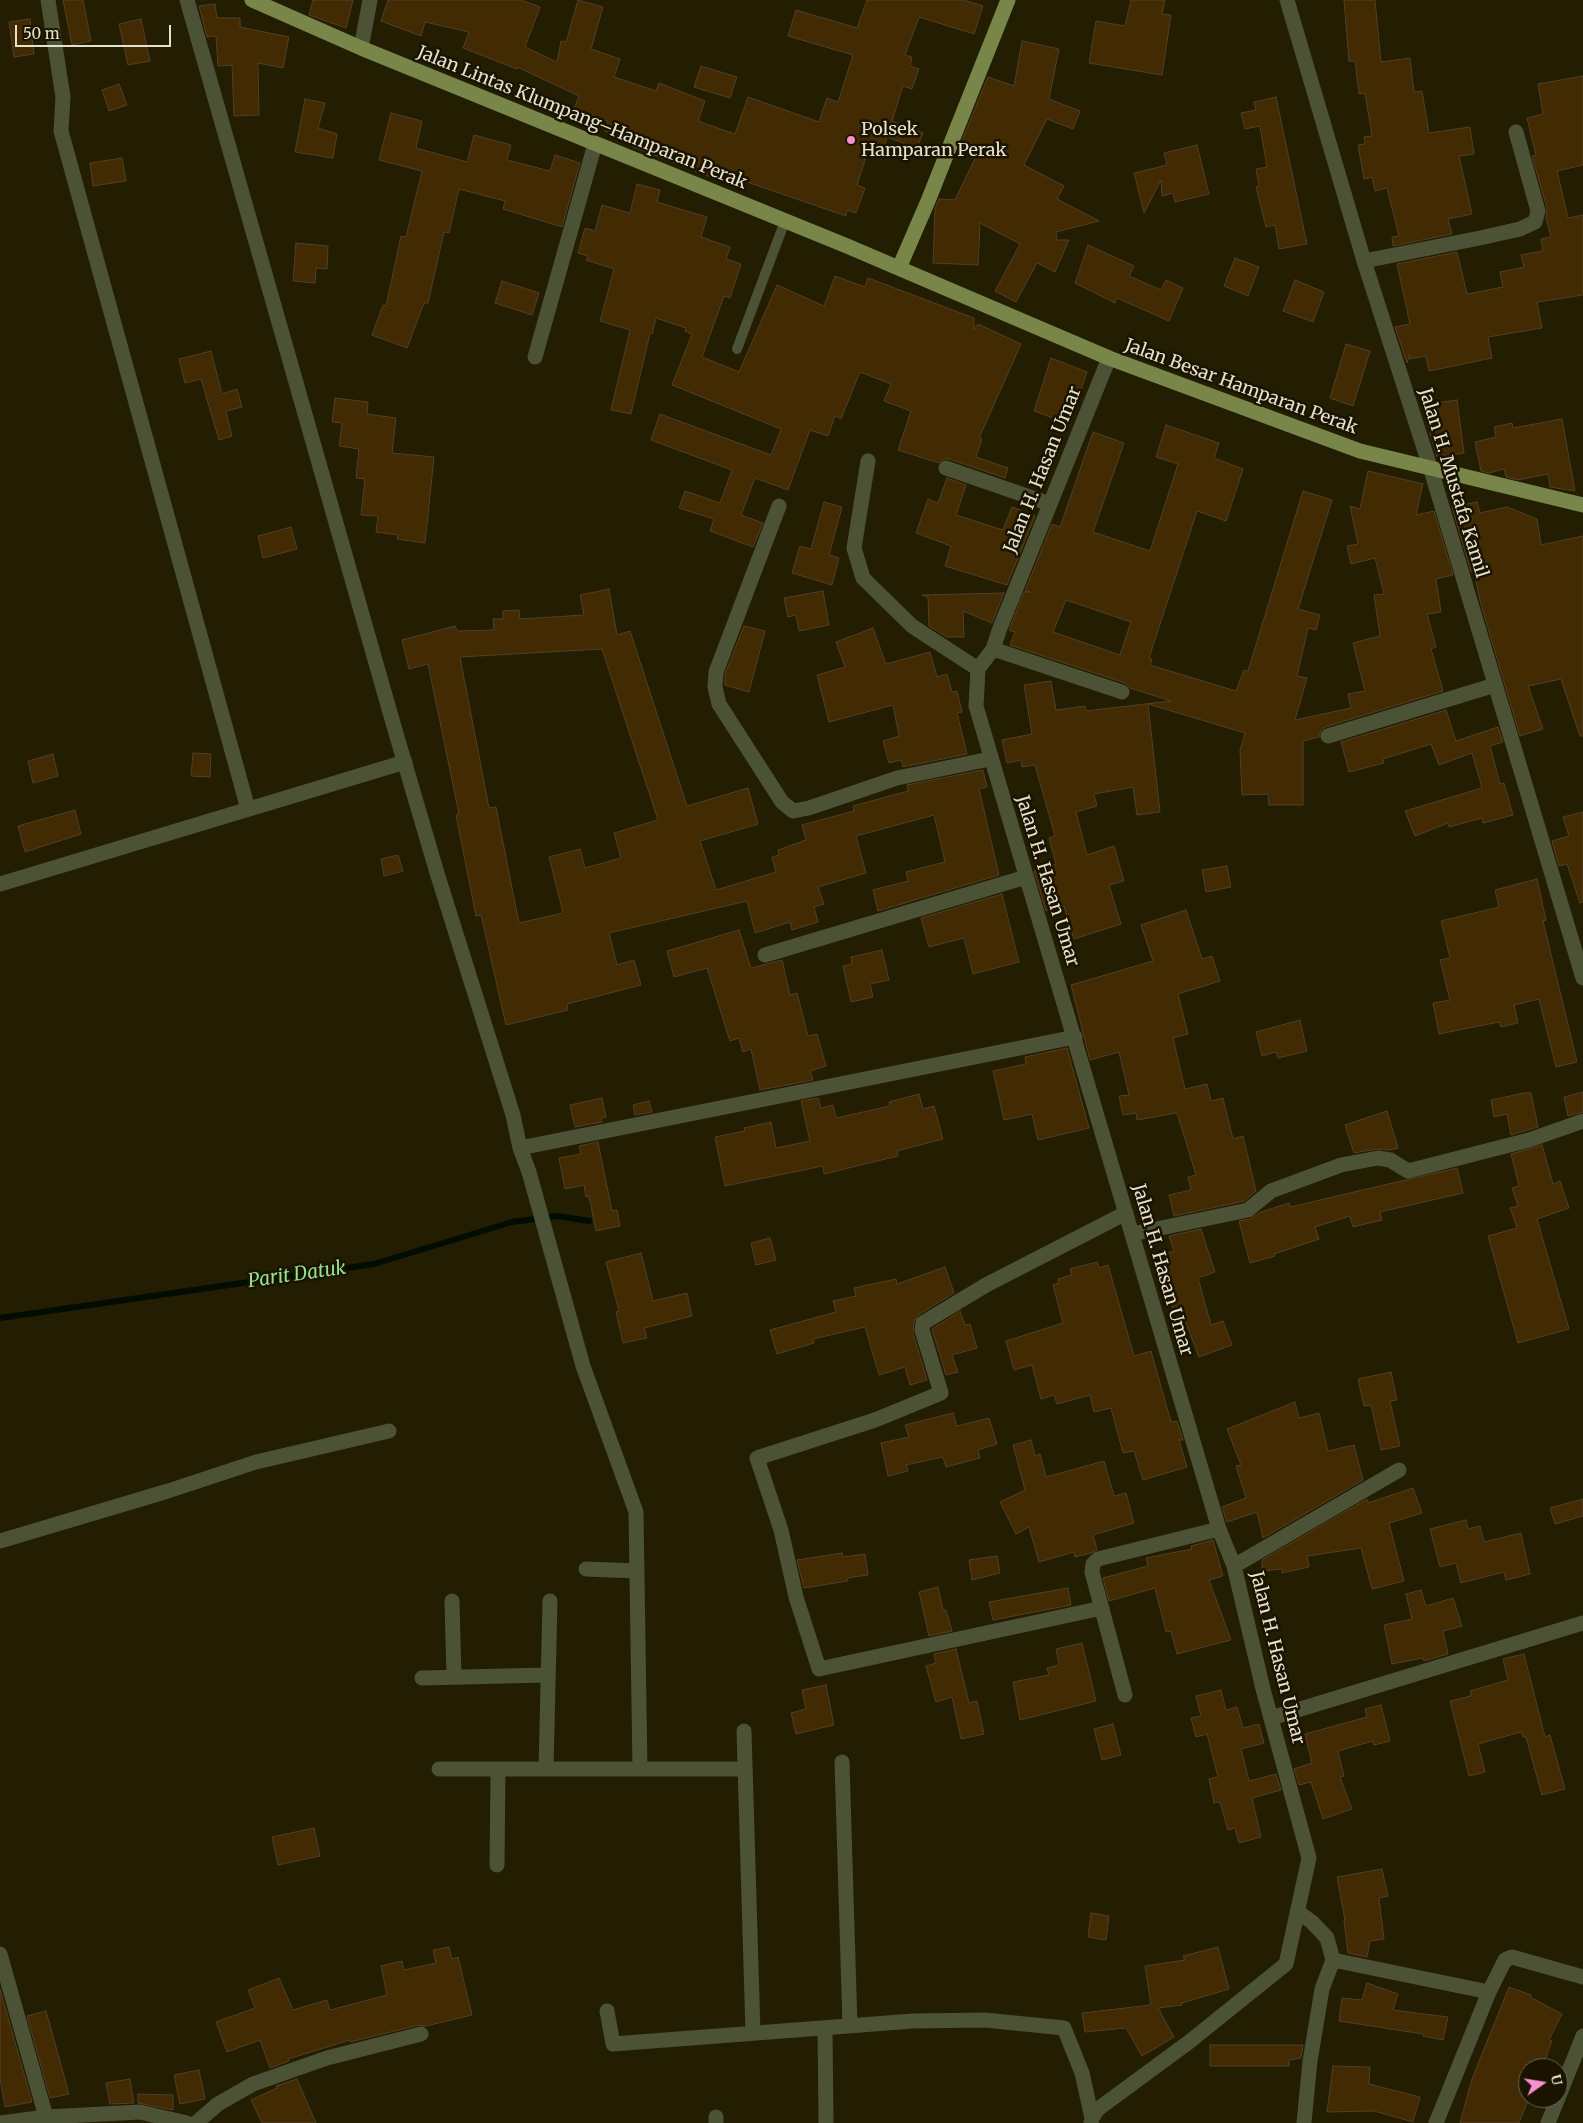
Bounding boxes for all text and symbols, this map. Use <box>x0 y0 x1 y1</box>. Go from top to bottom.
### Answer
scale bar <box>18 15 174 47</box>
text: 50 m <box>23 24 60 43</box>
street label: Jalan Lintas Klumpang–Hamparan Perak <box>414 42 750 194</box>
place label: Polsek Hamparan Perak <box>861 119 1007 162</box>
marker: Polsek Hamparan Perak <box>845 134 857 146</box>
street label: Jalan Besar Hamparan Perak <box>1122 335 1360 439</box>
street label: Jalan H. Hasan Umar <box>1000 384 1086 556</box>
street label: Jalan H. Mustafa Kamil <box>1414 386 1492 580</box>
street label: Jalan H. Hasan Umar <box>1011 793 1083 969</box>
street label: Jalan H. Hasan Umar <box>1127 1182 1197 1358</box>
water label: Parit Datuk <box>247 1257 347 1293</box>
street label: Jalan H. Hasan Umar <box>1245 1569 1309 1747</box>
north arrow <box>1518 2058 1568 2108</box>
text: U <box>1547 2073 1567 2087</box>

